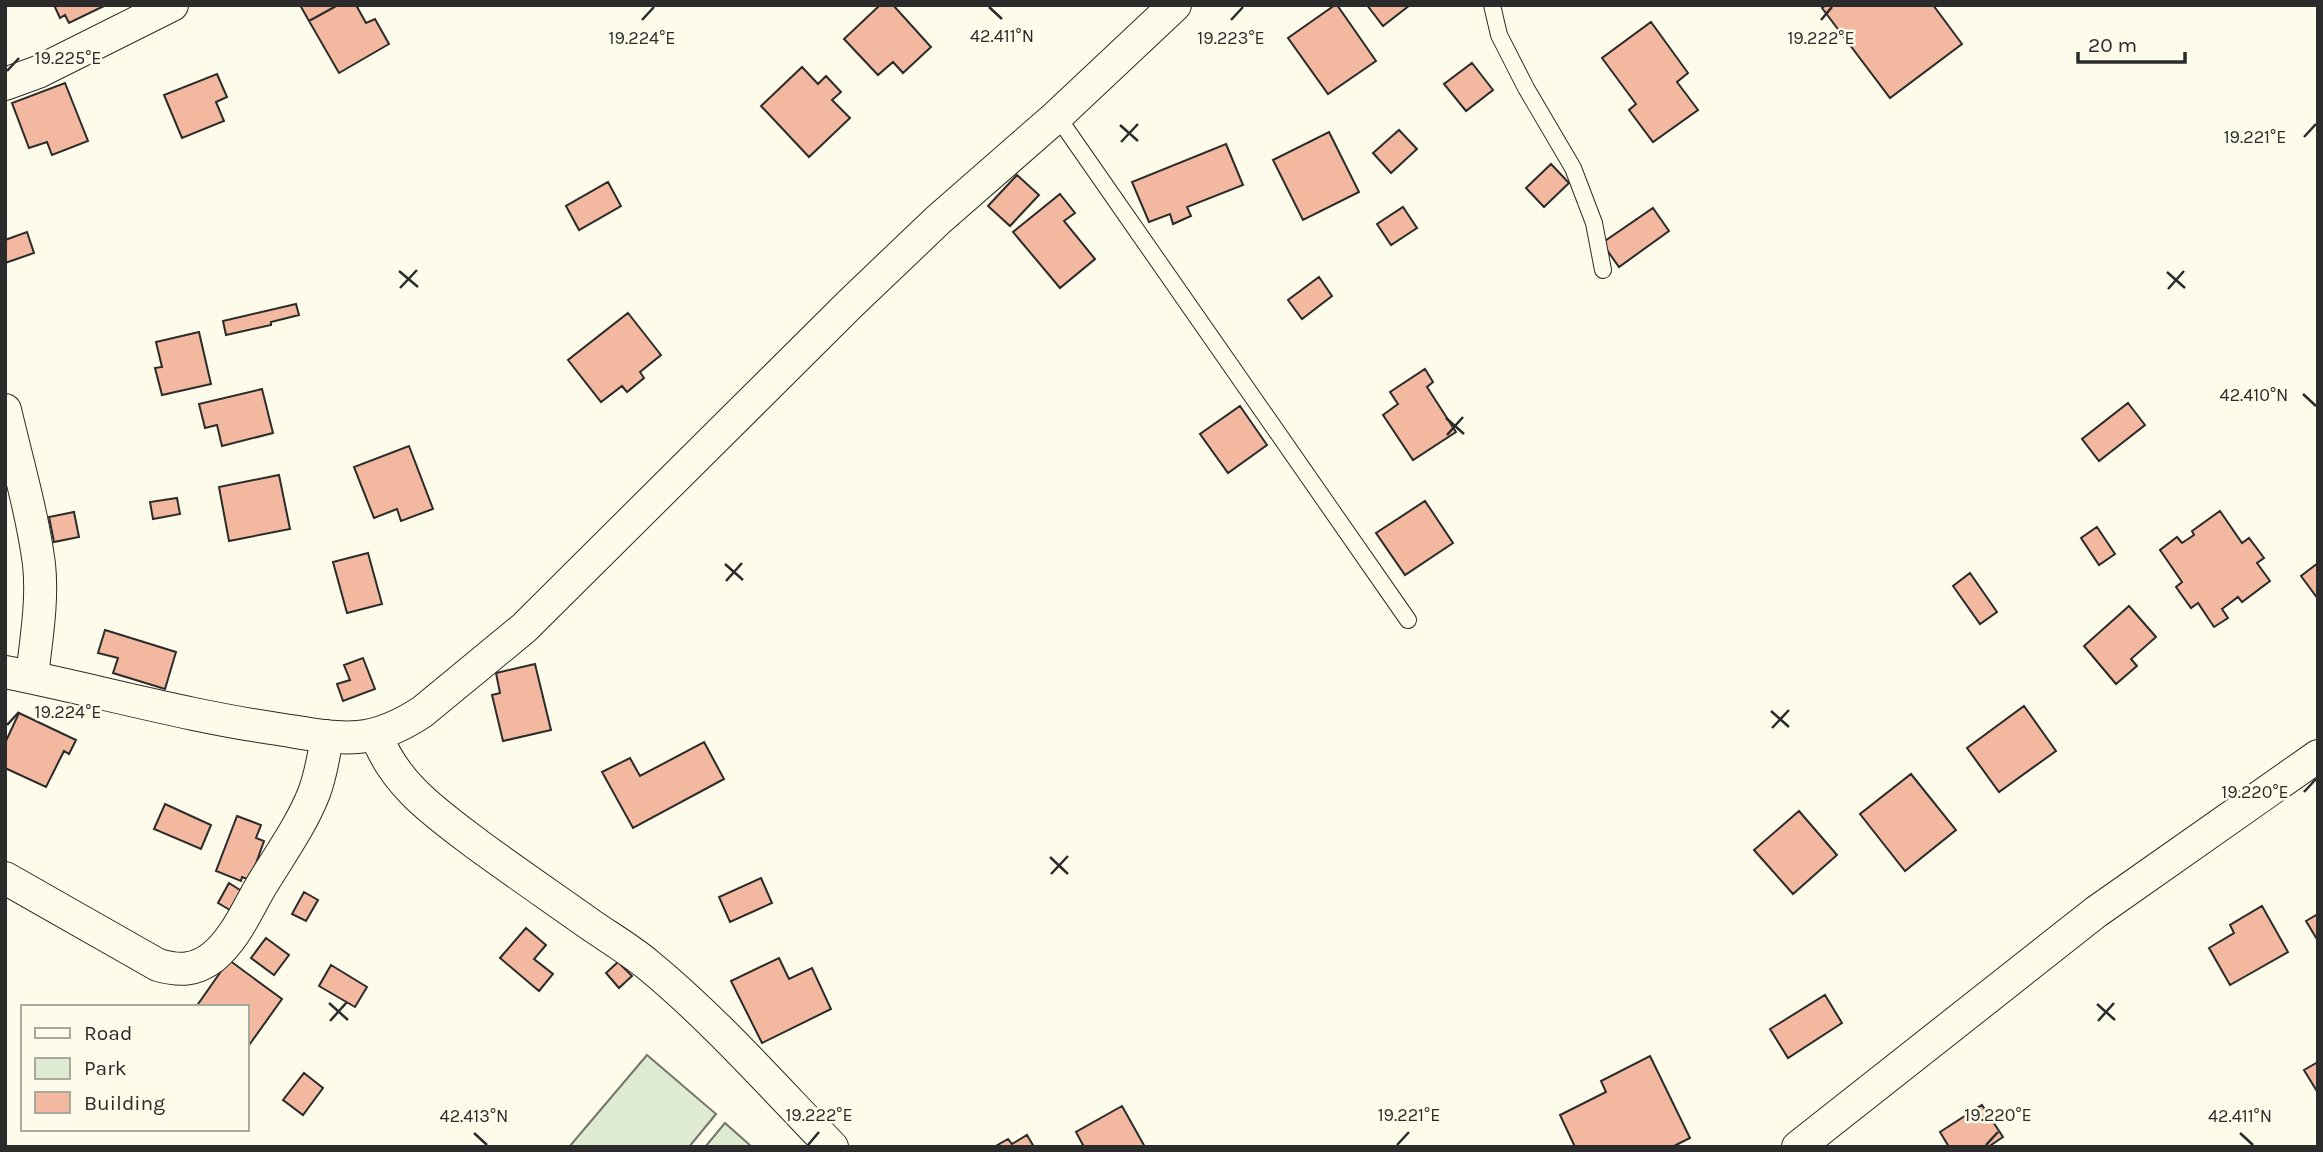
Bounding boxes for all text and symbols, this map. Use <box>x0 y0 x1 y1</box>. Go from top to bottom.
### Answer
scale bar <box>2078 21 2185 65</box>
text: 42.411°N <box>970 25 1034 47</box>
text: 19.224°E <box>609 27 675 49</box>
text: 19.223°E <box>1197 27 1265 49</box>
text: 19.222°E <box>1787 27 1855 49</box>
text: 20 m <box>2088 33 2137 57</box>
text: 19.225°E <box>35 47 101 69</box>
text: 19.221°E <box>2224 126 2286 148</box>
text: 42.410°N <box>2220 384 2288 406</box>
text: 19.224°E <box>35 701 101 723</box>
text: 19.220°E <box>2221 781 2289 803</box>
legend <box>21 1005 248 1131</box>
text: Road <box>84 1021 132 1045</box>
text: Park <box>84 1056 127 1080</box>
text: Building <box>84 1091 165 1115</box>
text: 19.222°E <box>785 1104 853 1126</box>
text: 19.221°E <box>1378 1104 1440 1126</box>
text: 19.220°E <box>1964 1104 2032 1126</box>
text: 42.413°N <box>440 1105 508 1127</box>
text: 42.411°N <box>2208 1105 2272 1127</box>

